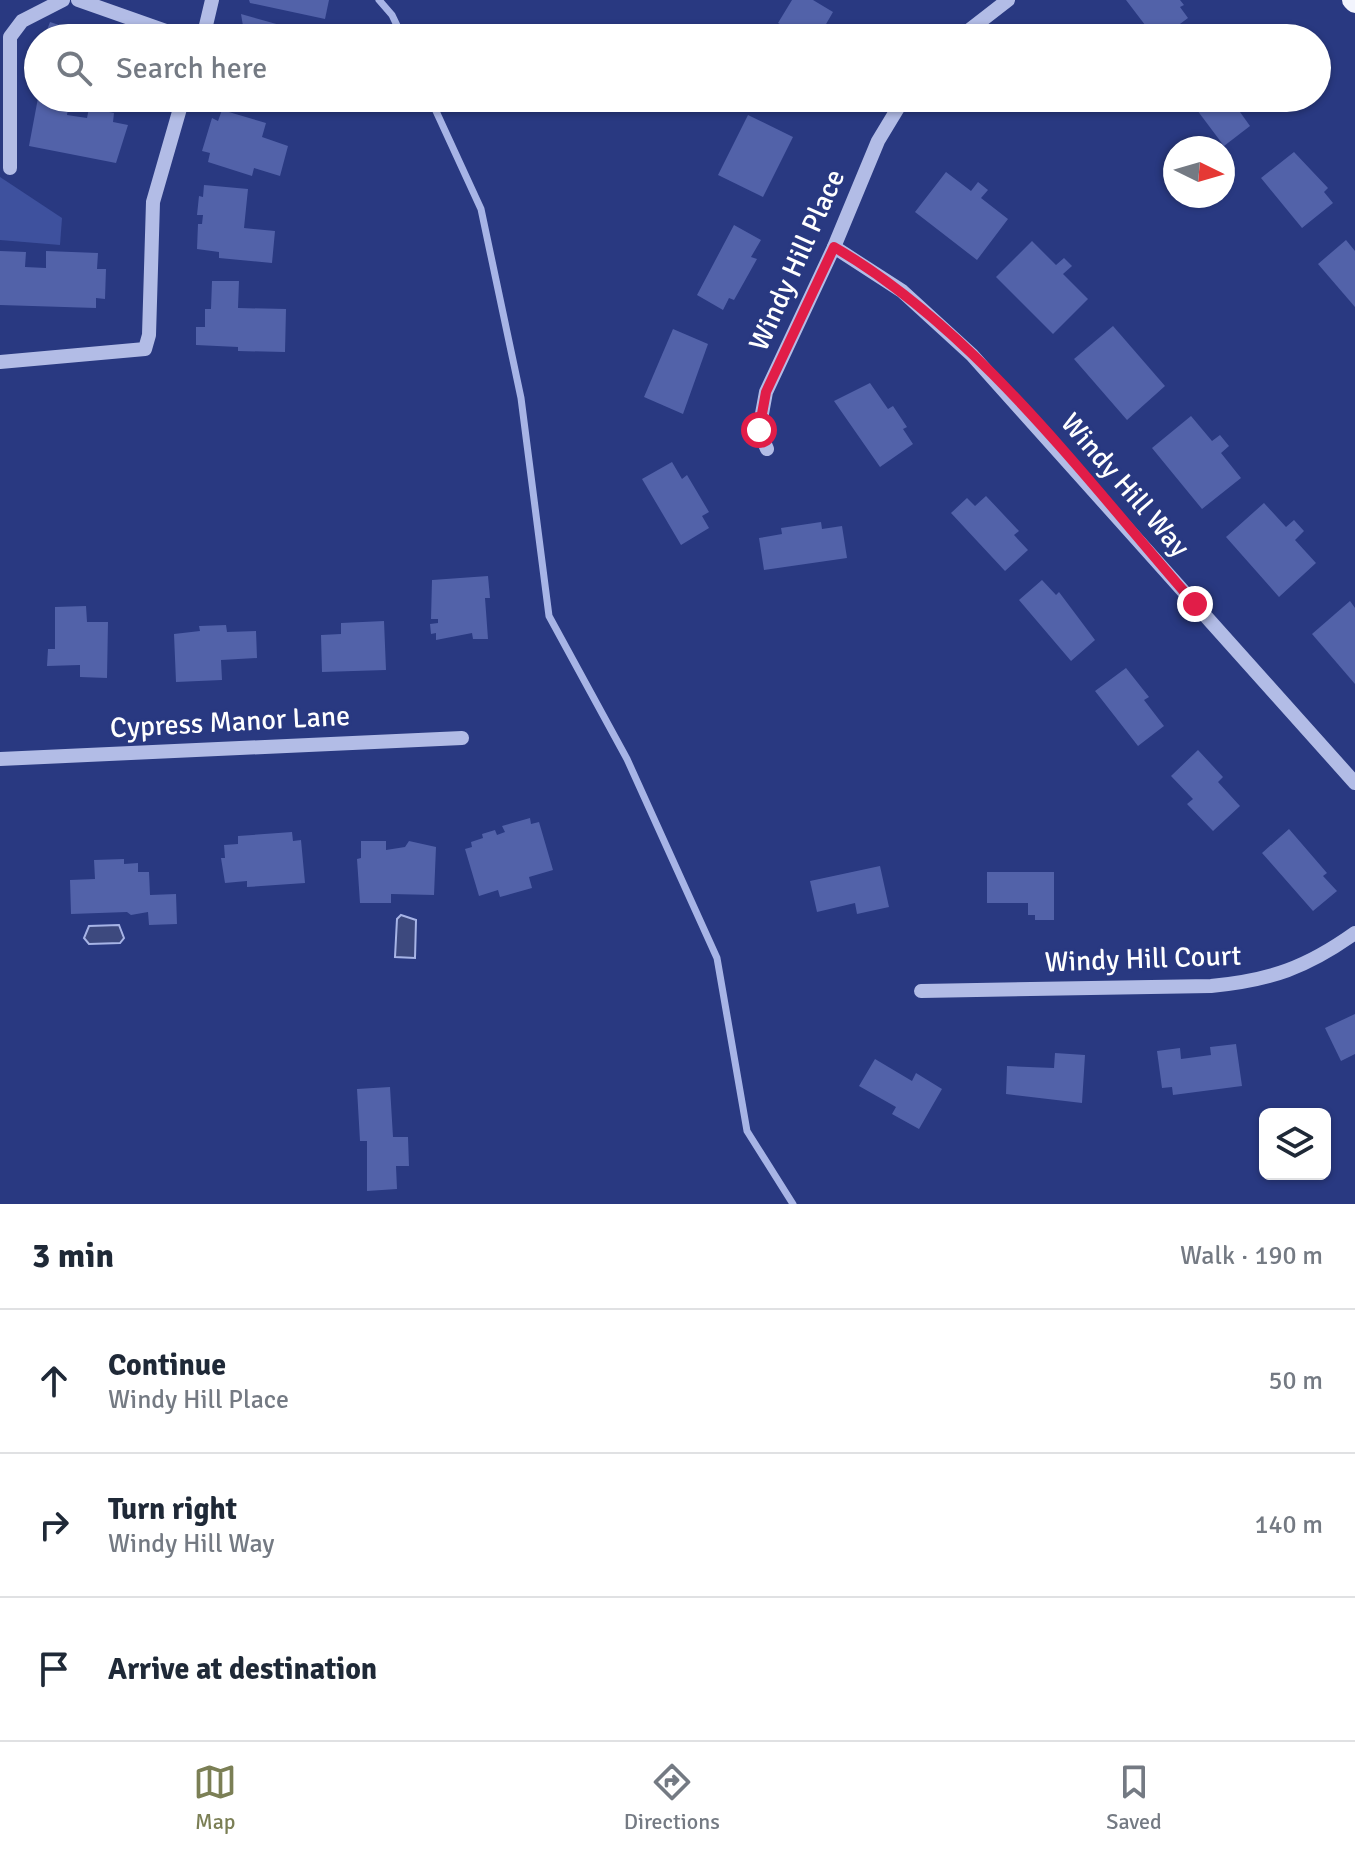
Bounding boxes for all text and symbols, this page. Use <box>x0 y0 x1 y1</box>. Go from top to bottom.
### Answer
search box <box>24 24 1331 112</box>
icon: search <box>52 46 96 90</box>
text: Search here <box>116 50 267 87</box>
north arrow <box>1163 136 1235 208</box>
street label: Windy Hill Place <box>742 164 852 356</box>
street label: Windy Hill Way <box>1053 406 1197 564</box>
route start <box>741 412 777 448</box>
route end <box>1177 586 1213 622</box>
street label: Cypress Manor Lane <box>109 699 351 745</box>
street label: Windy Hill Court <box>1044 939 1242 979</box>
map controls <box>1259 1108 1331 1180</box>
button: layers <box>1259 1108 1331 1180</box>
text: 3 min <box>32 1235 114 1277</box>
text: Walk · 190 m <box>1180 1240 1323 1272</box>
text: Continue <box>108 1347 226 1384</box>
icon: ahead <box>32 1359 76 1403</box>
text: 50 m <box>1268 1365 1323 1397</box>
text: Windy Hill Place <box>108 1384 289 1416</box>
text: Turn right <box>108 1491 237 1528</box>
icon: right <box>32 1503 76 1547</box>
text: 140 m <box>1254 1509 1323 1541</box>
text: Windy Hill Way <box>108 1528 274 1560</box>
icon: arrive <box>32 1647 76 1691</box>
text: Arrive at destination <box>108 1651 377 1688</box>
tab: Map <box>193 1760 237 1835</box>
tab: Directions <box>624 1760 720 1835</box>
tab: Saved <box>1106 1760 1162 1835</box>

